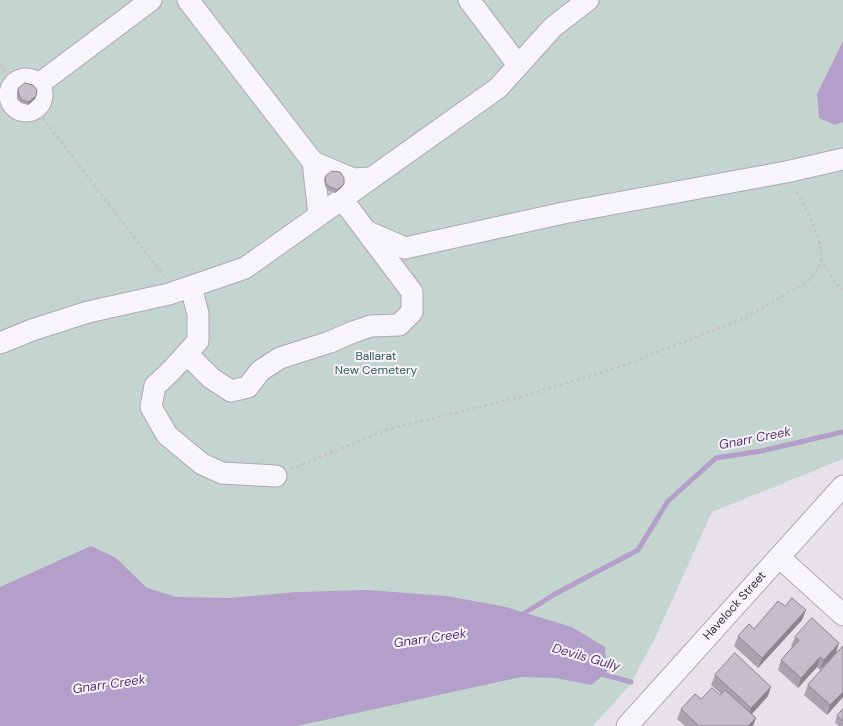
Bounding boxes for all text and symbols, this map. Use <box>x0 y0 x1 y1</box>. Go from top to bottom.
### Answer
park label: Ballarat New Cemetery <box>335 350 417 378</box>
water label: Gnarr Creek <box>718 424 792 454</box>
street label: Havelock Street <box>700 569 770 643</box>
water label: Gnarr Creek <box>393 626 467 652</box>
water label: Devils Gully <box>550 641 622 675</box>
water label: Gnarr Creek <box>72 672 146 698</box>

